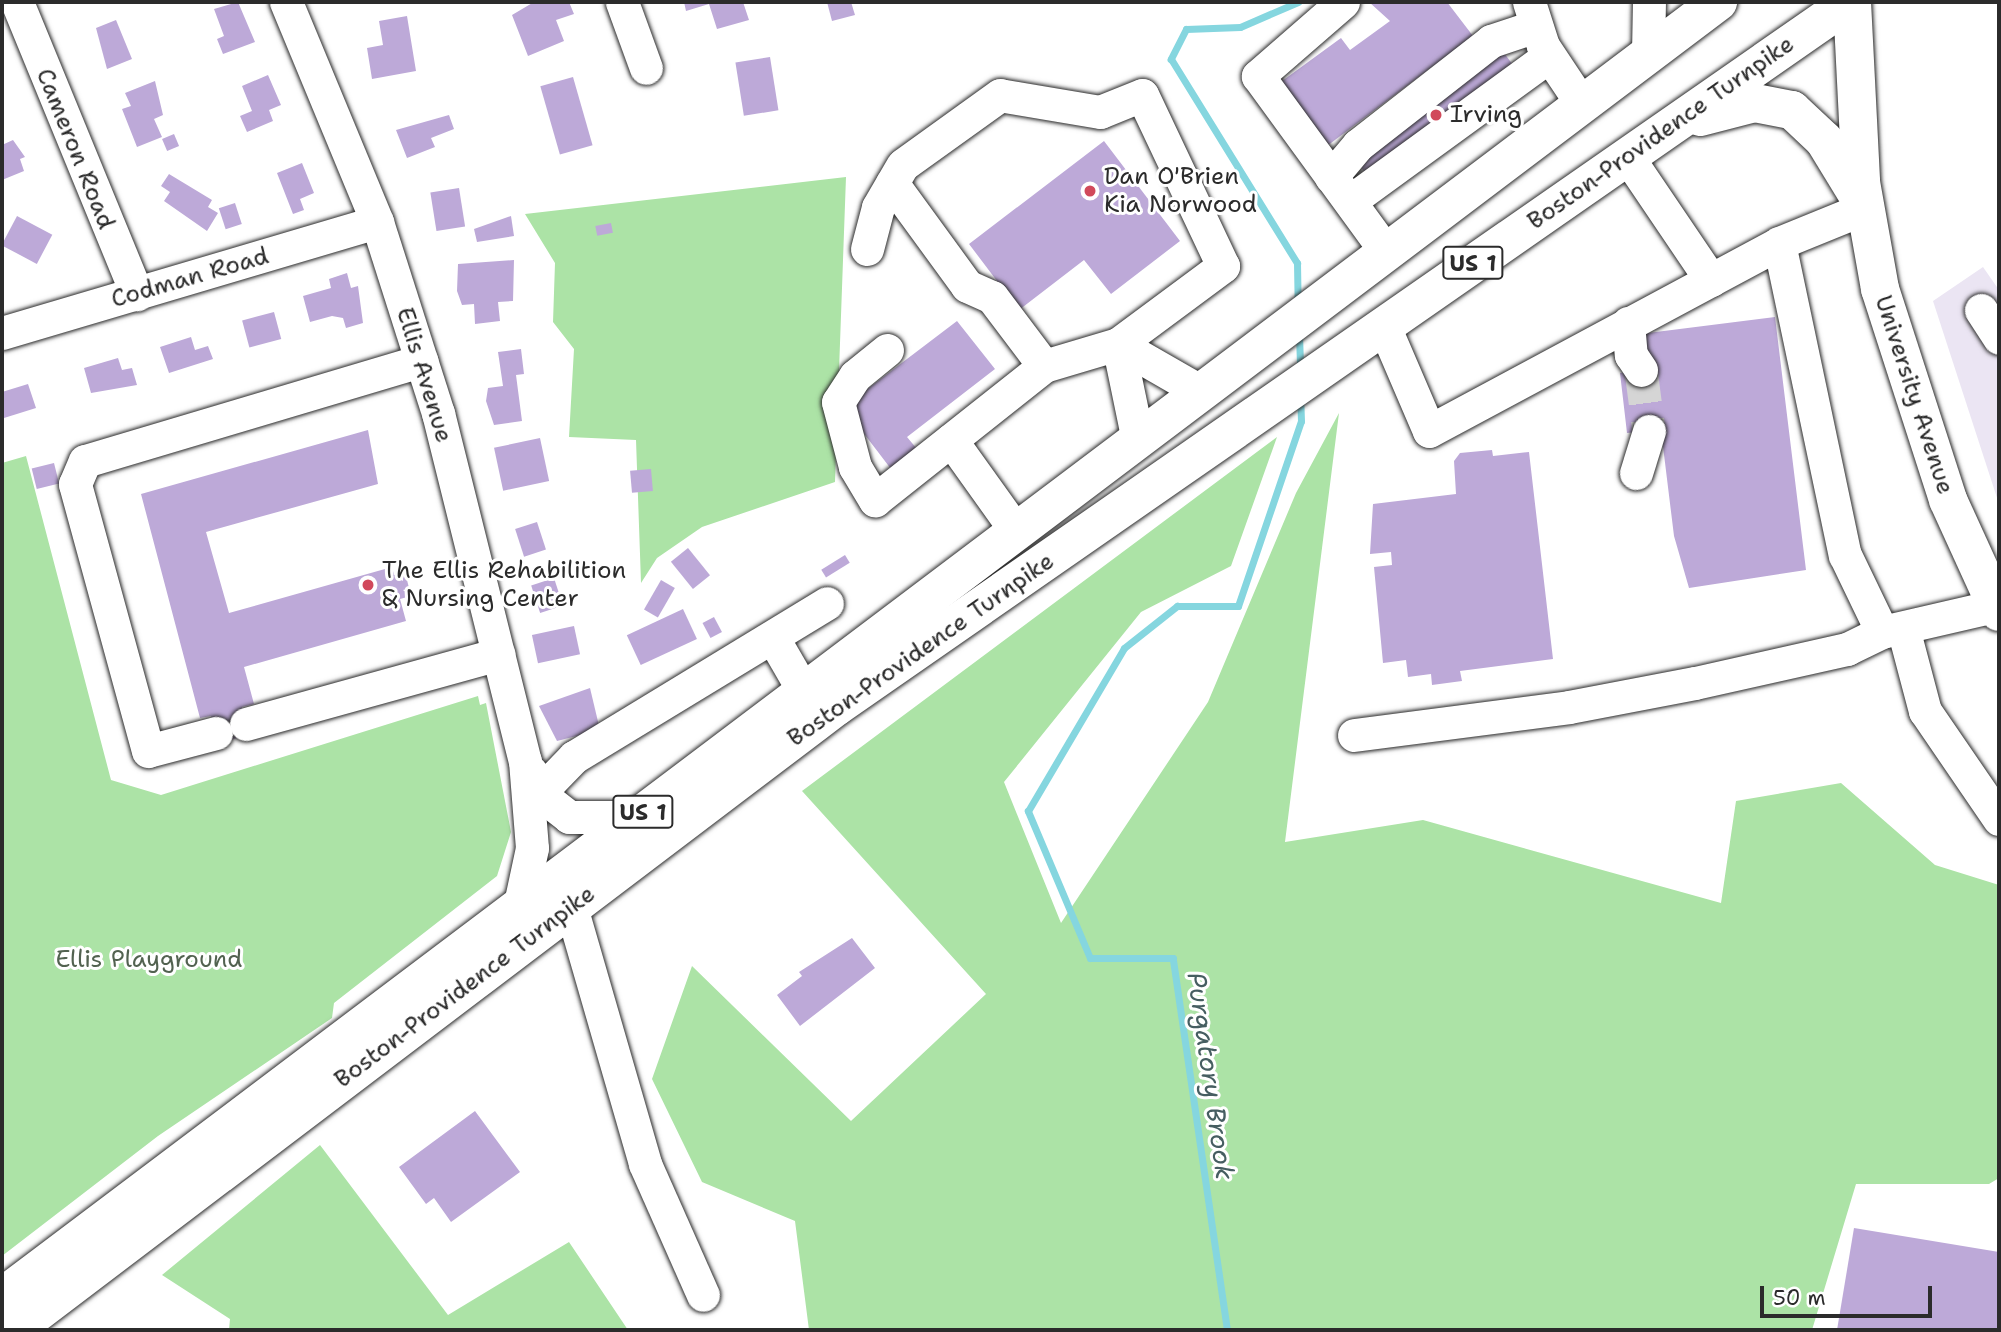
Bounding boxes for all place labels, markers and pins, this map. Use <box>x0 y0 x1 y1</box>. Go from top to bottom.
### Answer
place label: Irving <box>1450 101 1522 129</box>
marker: Irving <box>1428 107 1444 123</box>
place label: Dan O'Brien Kia Norwood <box>1104 163 1257 219</box>
marker: Dan O'Brien Kia Norwood <box>1082 183 1098 199</box>
place label: The Ellis Rehabilition & Nursing Center <box>382 557 626 613</box>
marker: The Ellis Rehabilition & Nursing Center <box>360 577 376 593</box>

